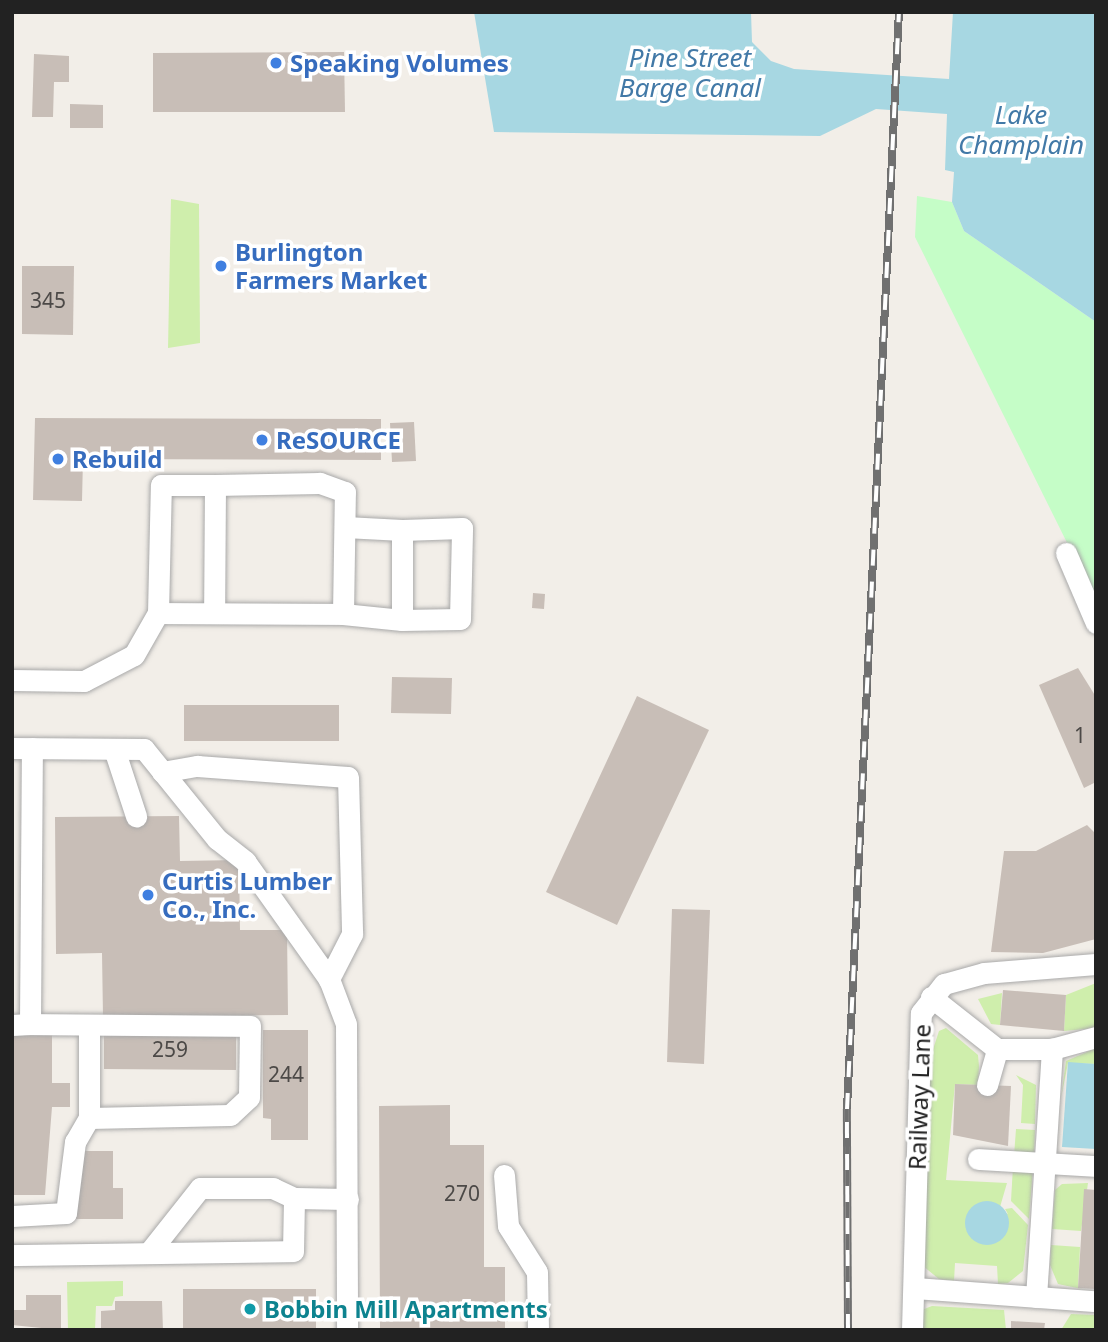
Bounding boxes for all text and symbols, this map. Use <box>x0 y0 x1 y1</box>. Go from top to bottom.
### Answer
water label: Pine Street Barge Canal <box>619 42 761 104</box>
place label: Speaking Volumes <box>290 49 509 77</box>
marker: Speaking Volumes <box>268 55 284 71</box>
water label: Lake Champlain <box>958 99 1084 160</box>
place label: Burlington Farmers Market <box>235 238 427 294</box>
marker: Burlington Farmers Market <box>213 258 229 274</box>
house number: 345 <box>30 287 66 313</box>
place label: ReSOURCE <box>276 426 401 454</box>
marker: ReSOURCE <box>254 432 270 448</box>
place label: Rebuild <box>72 445 162 473</box>
marker: Rebuild <box>50 451 66 467</box>
house number: 1 <box>1074 722 1086 748</box>
place label: Curtis Lumber Co., Inc. <box>162 867 332 923</box>
marker: Curtis Lumber Co., Inc. <box>140 887 156 903</box>
street label: Railway Lane <box>902 1024 936 1170</box>
house number: 259 <box>152 1036 188 1062</box>
house number: 244 <box>268 1061 304 1087</box>
house number: 270 <box>444 1180 480 1206</box>
place label: Bobbin Mill Apartments <box>264 1295 548 1323</box>
marker: Bobbin Mill Apartments <box>242 1301 258 1317</box>

